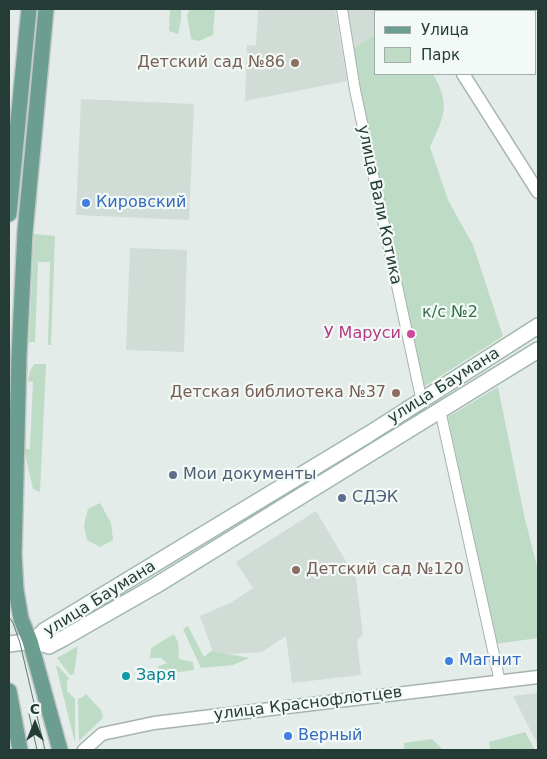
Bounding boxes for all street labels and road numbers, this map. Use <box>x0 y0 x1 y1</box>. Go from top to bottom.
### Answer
street label: улица Вали Котика <box>353 123 405 287</box>
street label: улица Баумана <box>385 344 503 428</box>
street label: улица Баумана <box>41 557 159 641</box>
street label: улица Краснофлотцев <box>213 683 403 725</box>

